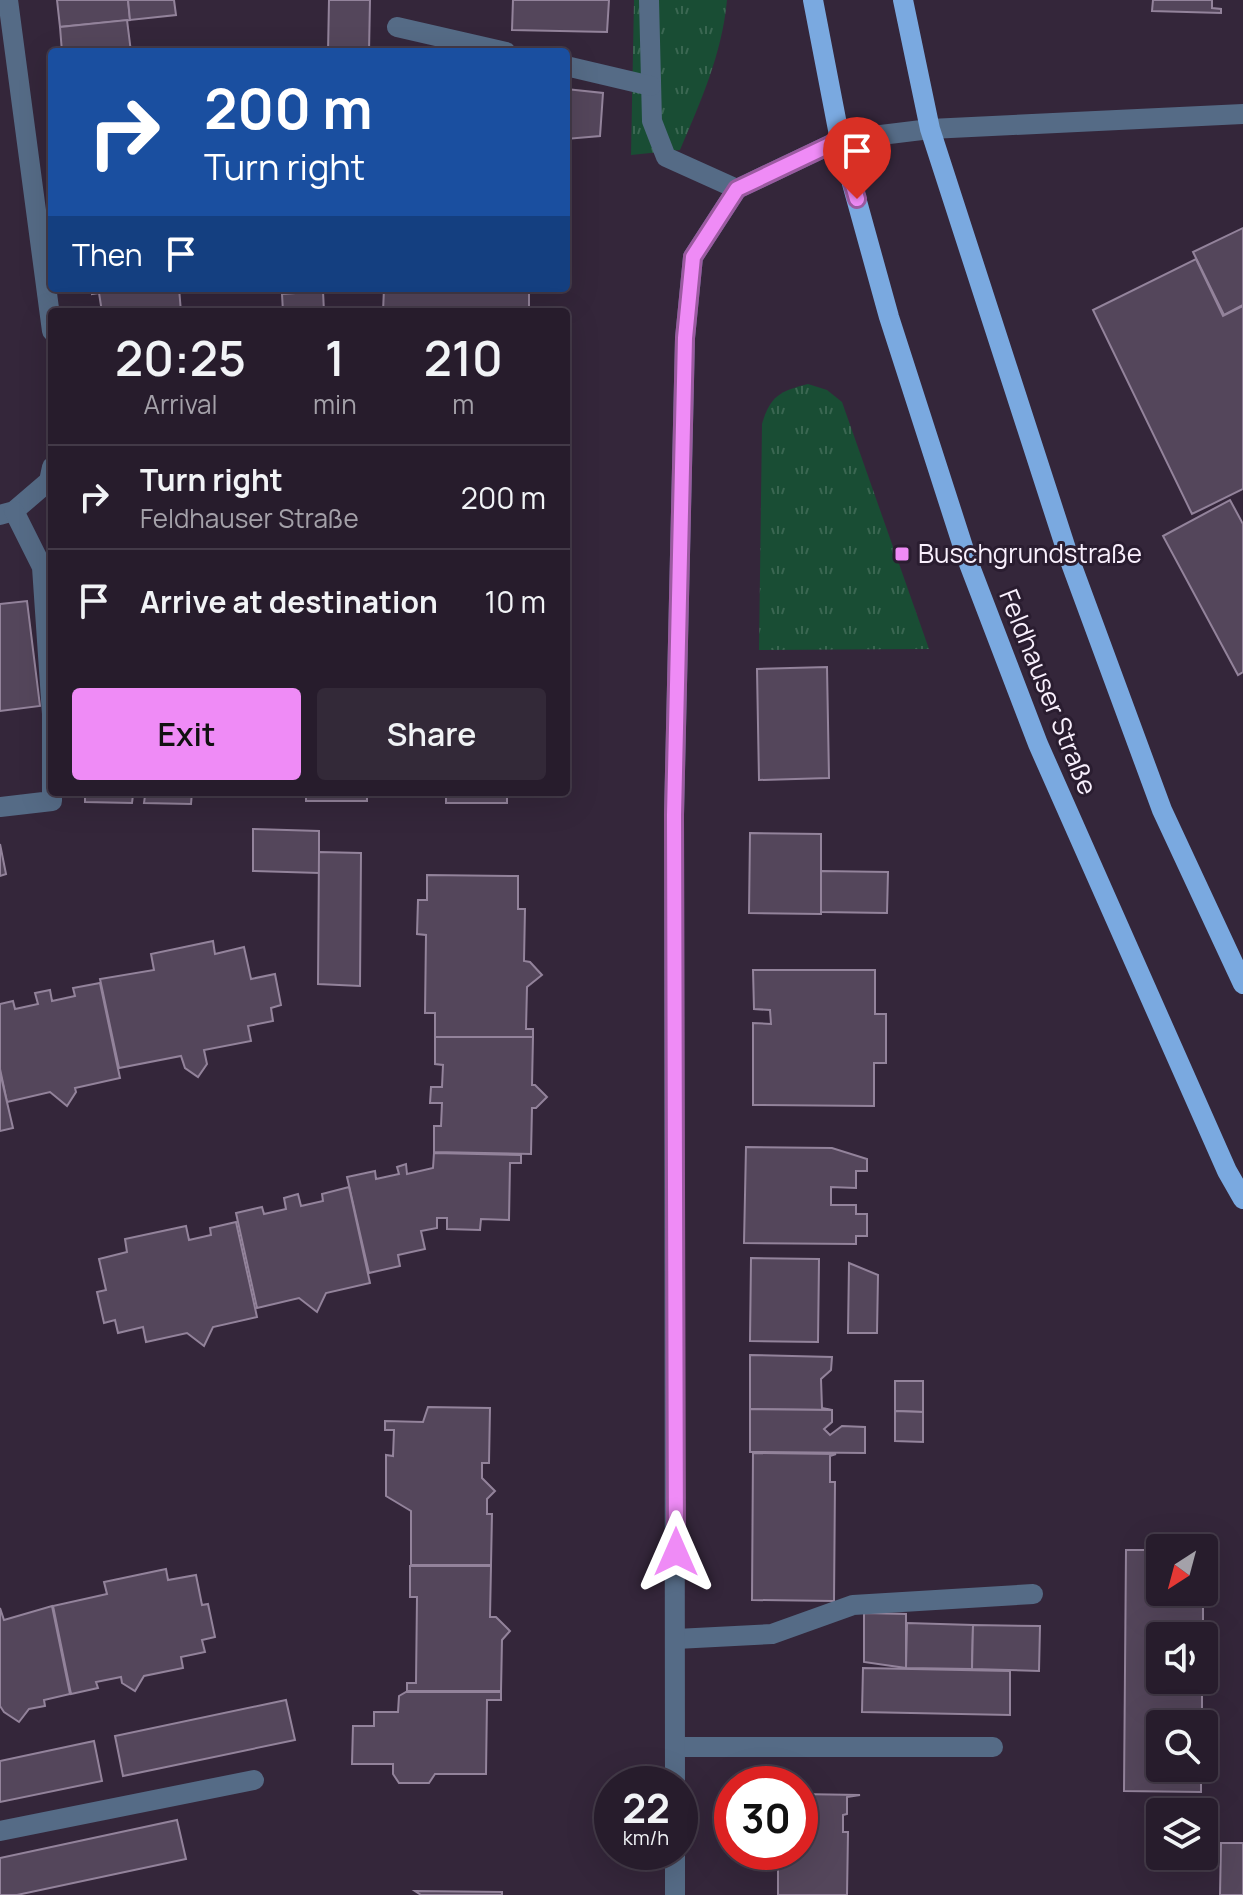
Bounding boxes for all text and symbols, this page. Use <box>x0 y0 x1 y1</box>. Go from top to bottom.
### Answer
text: 200 m <box>204 69 373 146</box>
icon: right <box>72 80 176 184</box>
pin <box>823 117 891 199</box>
icon: arrive <box>835 129 879 173</box>
text: Turn right <box>204 142 365 191</box>
icon: arrive <box>159 232 203 276</box>
text: Then <box>72 234 143 275</box>
text: 20:25 <box>115 325 246 390</box>
text: 1 <box>325 325 345 390</box>
text: 210 <box>424 325 503 390</box>
text: Arrival <box>143 386 218 422</box>
text: min <box>313 386 357 422</box>
text: m <box>452 386 474 422</box>
text: Turn right <box>140 459 283 500</box>
icon: right <box>72 475 116 519</box>
text: 200 m <box>461 477 546 518</box>
text: Feldhauser Straße <box>140 500 359 536</box>
place label: Buschgrundstraße <box>918 535 1142 571</box>
marker: Buschgrundstraße <box>893 545 911 563</box>
icon: arrive <box>72 579 116 623</box>
text: Arrive at destination <box>140 581 438 622</box>
text: 10 m <box>485 581 546 622</box>
street label: Feldhauser Straße <box>991 584 1107 800</box>
button: Exit <box>72 688 301 780</box>
button: Share <box>317 688 546 780</box>
position arrow <box>634 1510 718 1594</box>
north arrow <box>1146 1534 1218 1606</box>
map controls <box>1146 1534 1218 1870</box>
button: sound <box>1146 1622 1218 1694</box>
button: search <box>1146 1710 1218 1782</box>
speed limit sign: 30 <box>714 1766 818 1870</box>
text: 22 <box>622 1780 670 1835</box>
button: layers <box>1146 1798 1218 1870</box>
text: km/h <box>623 1824 669 1851</box>

